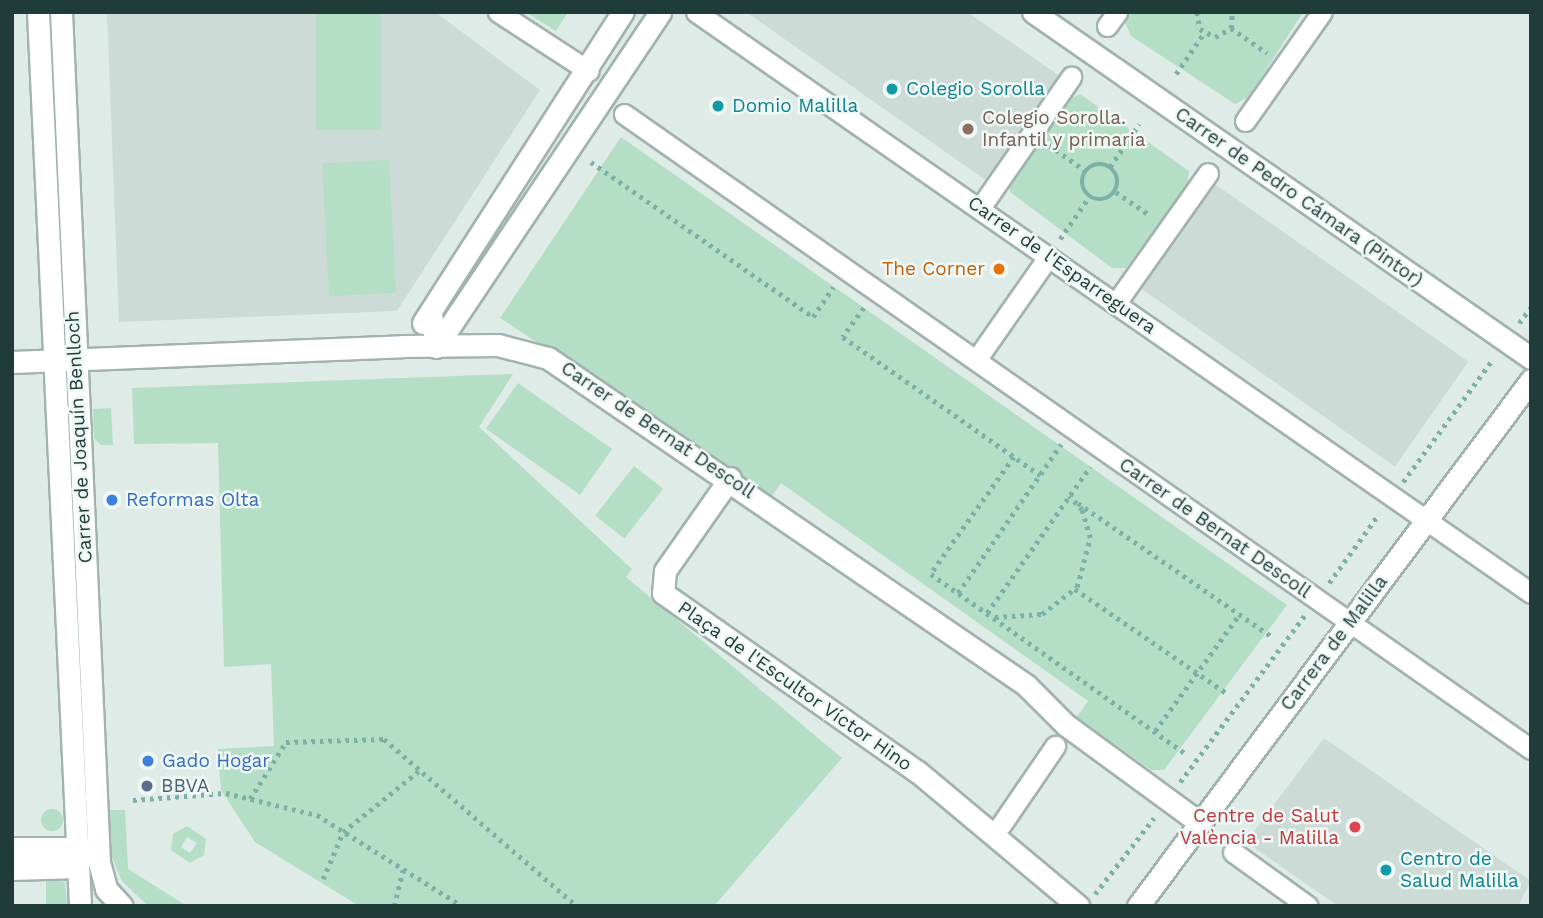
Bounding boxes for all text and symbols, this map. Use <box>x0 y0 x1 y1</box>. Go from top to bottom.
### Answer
place label: Colegio Sorolla <box>906 78 1045 100</box>
marker: Colegio Sorolla <box>884 81 900 97</box>
place label: Domio Malilla <box>732 95 858 117</box>
marker: Domio Malilla <box>710 98 726 114</box>
street label: Carrer de Pedro Cámara (Pintor) <box>1170 102 1428 292</box>
place label: Colegio Sorolla. Infantil y primaria <box>982 107 1147 151</box>
marker: Colegio Sorolla. Infantil y primaria <box>960 121 976 137</box>
street label: Carrer de l'Esparreguera <box>963 191 1161 339</box>
place label: The Corner <box>882 258 985 280</box>
marker: The Corner <box>991 261 1007 277</box>
street label: Carrer de Joaquín Benlloch <box>61 310 97 564</box>
street label: Carrer de Bernat Descoll <box>556 356 760 504</box>
street label: Carrer de Bernat Descoll <box>1114 453 1316 603</box>
place label: Reformas Olta <box>126 489 259 511</box>
marker: Reformas Olta <box>104 492 120 508</box>
street label: Carrera de Malilla <box>1276 571 1392 715</box>
street label: Plaça de l'Escultor Víctor Hino <box>673 596 917 776</box>
place label: Gado Hogar <box>162 750 270 772</box>
marker: Gado Hogar <box>140 753 156 769</box>
place label: BBVA <box>161 775 209 797</box>
marker: BBVA <box>139 778 155 794</box>
place label: Centre de Salut València - Malilla <box>1179 805 1339 849</box>
marker: Centre de Salut València - Malilla <box>1345 817 1365 837</box>
place label: Centro de Salud Malilla <box>1400 848 1519 892</box>
marker: Centro de Salud Malilla <box>1378 862 1394 878</box>

